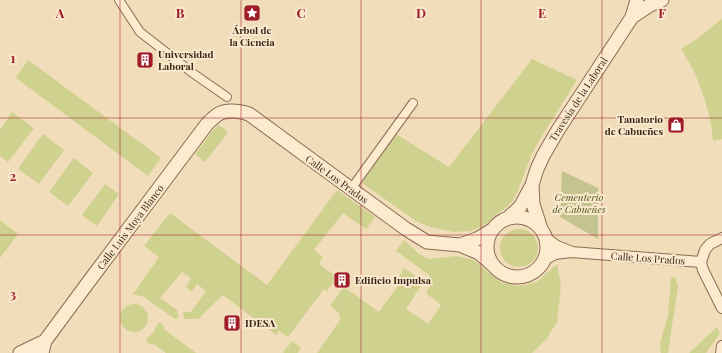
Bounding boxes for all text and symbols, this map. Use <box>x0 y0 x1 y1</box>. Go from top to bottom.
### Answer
place icon: Árbol de la Ciencia <box>242 3 262 23</box>
text: A <box>55 4 65 21</box>
text: B <box>176 4 185 21</box>
text: C <box>296 4 306 21</box>
text: D <box>416 4 426 21</box>
text: E <box>538 4 546 21</box>
text: F <box>658 4 666 21</box>
place label: Árbol de la Ciencia <box>229 23 275 49</box>
place label: Universidad Laboral <box>158 47 213 73</box>
text: 1 <box>11 49 16 66</box>
building icon: Universidad Laboral <box>135 50 155 70</box>
street label: Travesía de la Laboral <box>546 54 611 144</box>
place label: Tanatorio de Cabueñes <box>605 112 663 138</box>
shop icon: Tanatorio de Cabueñes <box>666 115 686 135</box>
street label: Calle Los Prados <box>303 151 371 207</box>
text: 2 <box>10 167 17 184</box>
street label: Calle Luis Moya Blanco <box>93 181 167 272</box>
park label: Cementerio de Cabueñes <box>552 190 606 216</box>
street label: Calle Los Prados <box>610 248 686 268</box>
building icon: Edificio Impulsa <box>332 270 352 290</box>
place label: Edificio Impulsa <box>355 273 432 287</box>
text: 3 <box>10 285 16 302</box>
building icon: IDESA <box>222 313 242 333</box>
place label: IDESA <box>245 316 275 330</box>

